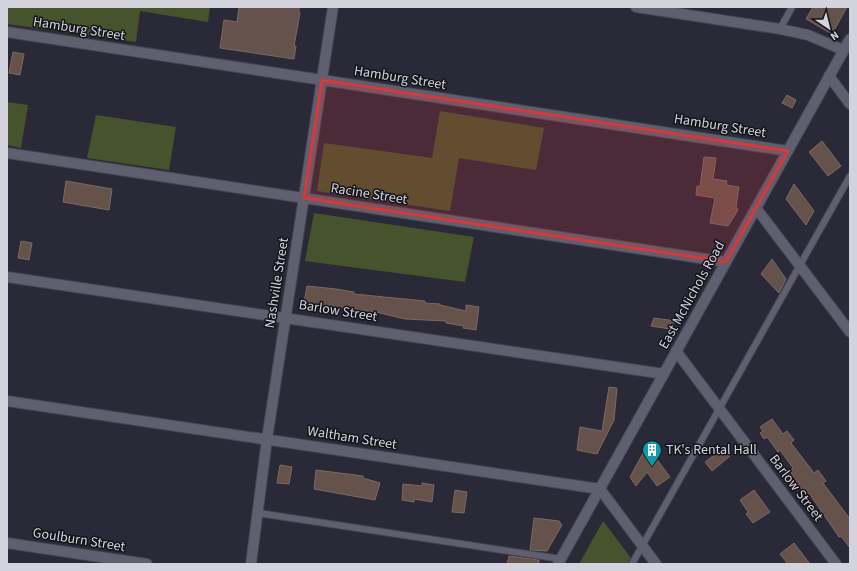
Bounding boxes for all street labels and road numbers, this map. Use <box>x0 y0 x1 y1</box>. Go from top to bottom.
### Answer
street label: Hamburg Street <box>32 12 127 46</box>
street label: Hamburg Street <box>353 61 448 95</box>
street label: Hamburg Street <box>673 109 768 143</box>
street label: Racine Street <box>329 178 409 210</box>
street label: Nashville Street <box>260 236 294 330</box>
street label: East McNichols Road <box>654 237 730 353</box>
street label: Barlow Street <box>297 295 379 327</box>
street label: Waltham Street <box>306 421 398 455</box>
street label: Barlow Street <box>764 450 828 526</box>
street label: Goulburn Street <box>31 523 127 557</box>

